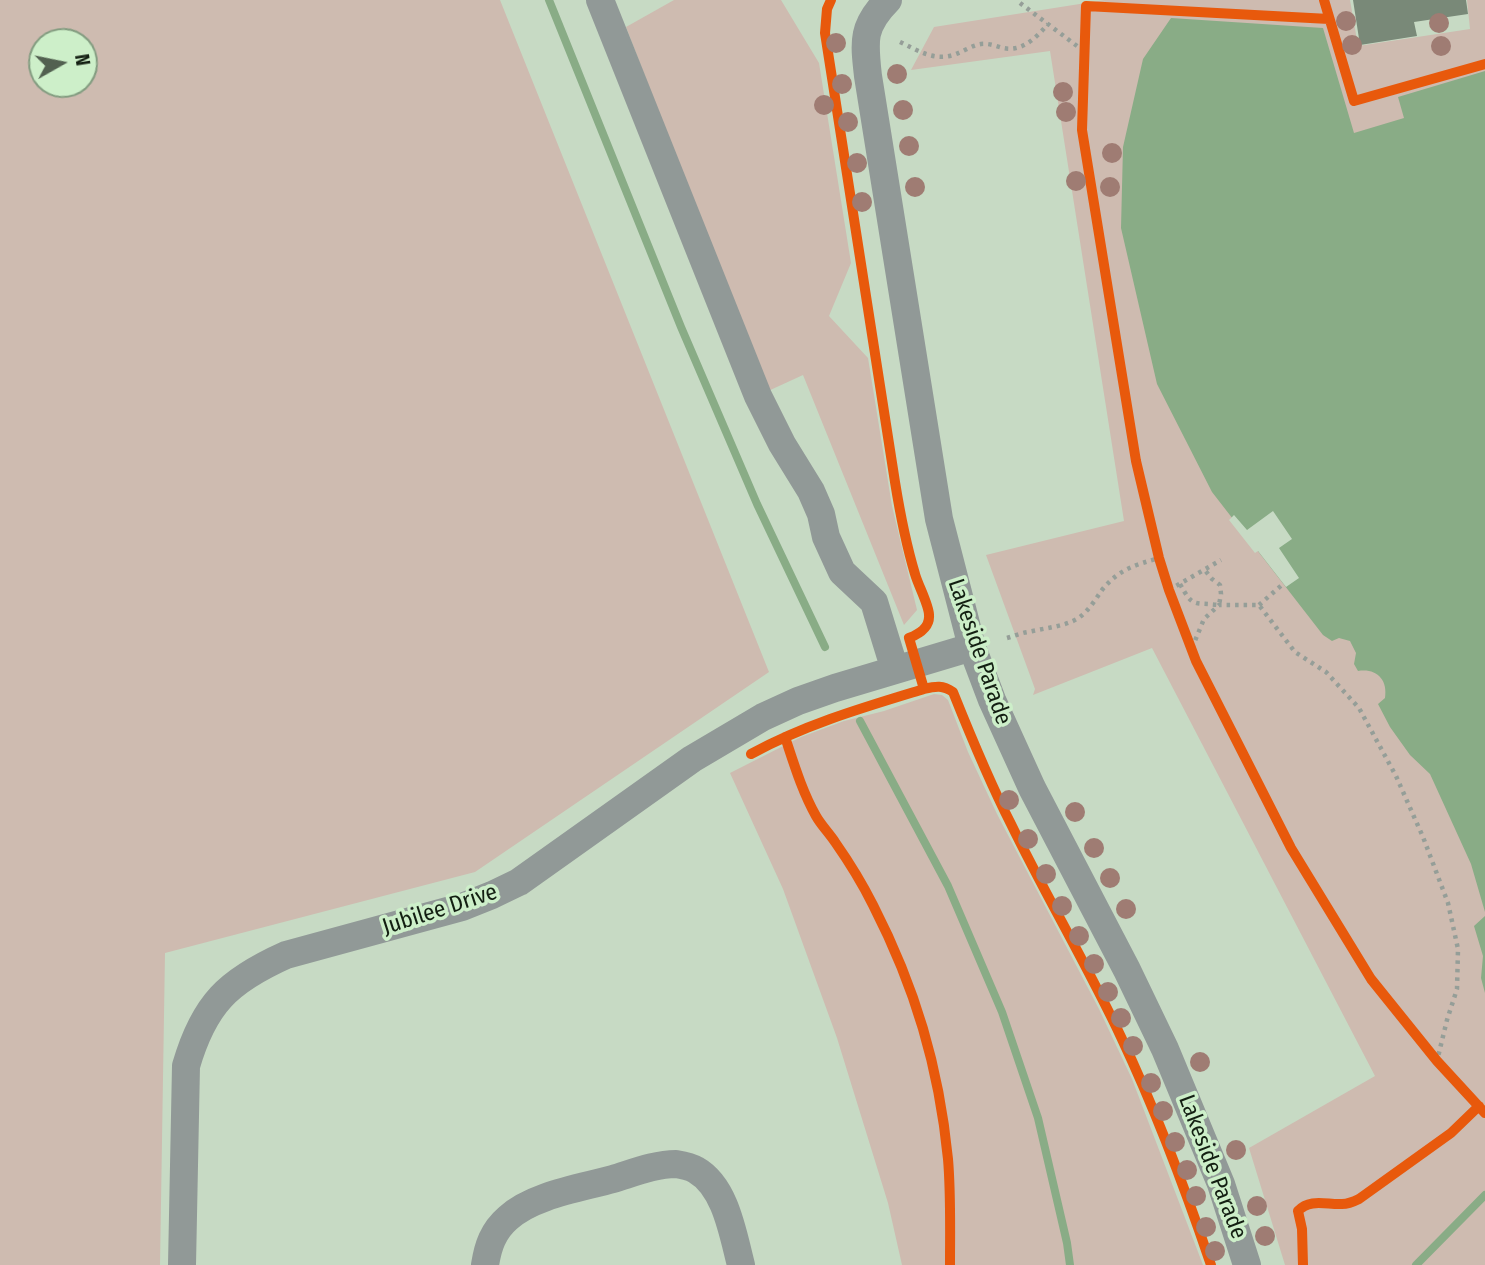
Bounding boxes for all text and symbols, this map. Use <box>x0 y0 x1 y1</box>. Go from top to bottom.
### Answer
north arrow <box>28 28 98 98</box>
text: N <box>70 53 95 67</box>
street label: Lakeside Parade <box>941 576 1017 728</box>
street label: Jubilee Drive <box>379 878 501 942</box>
street label: Lakeside Parade <box>1172 1091 1252 1243</box>

